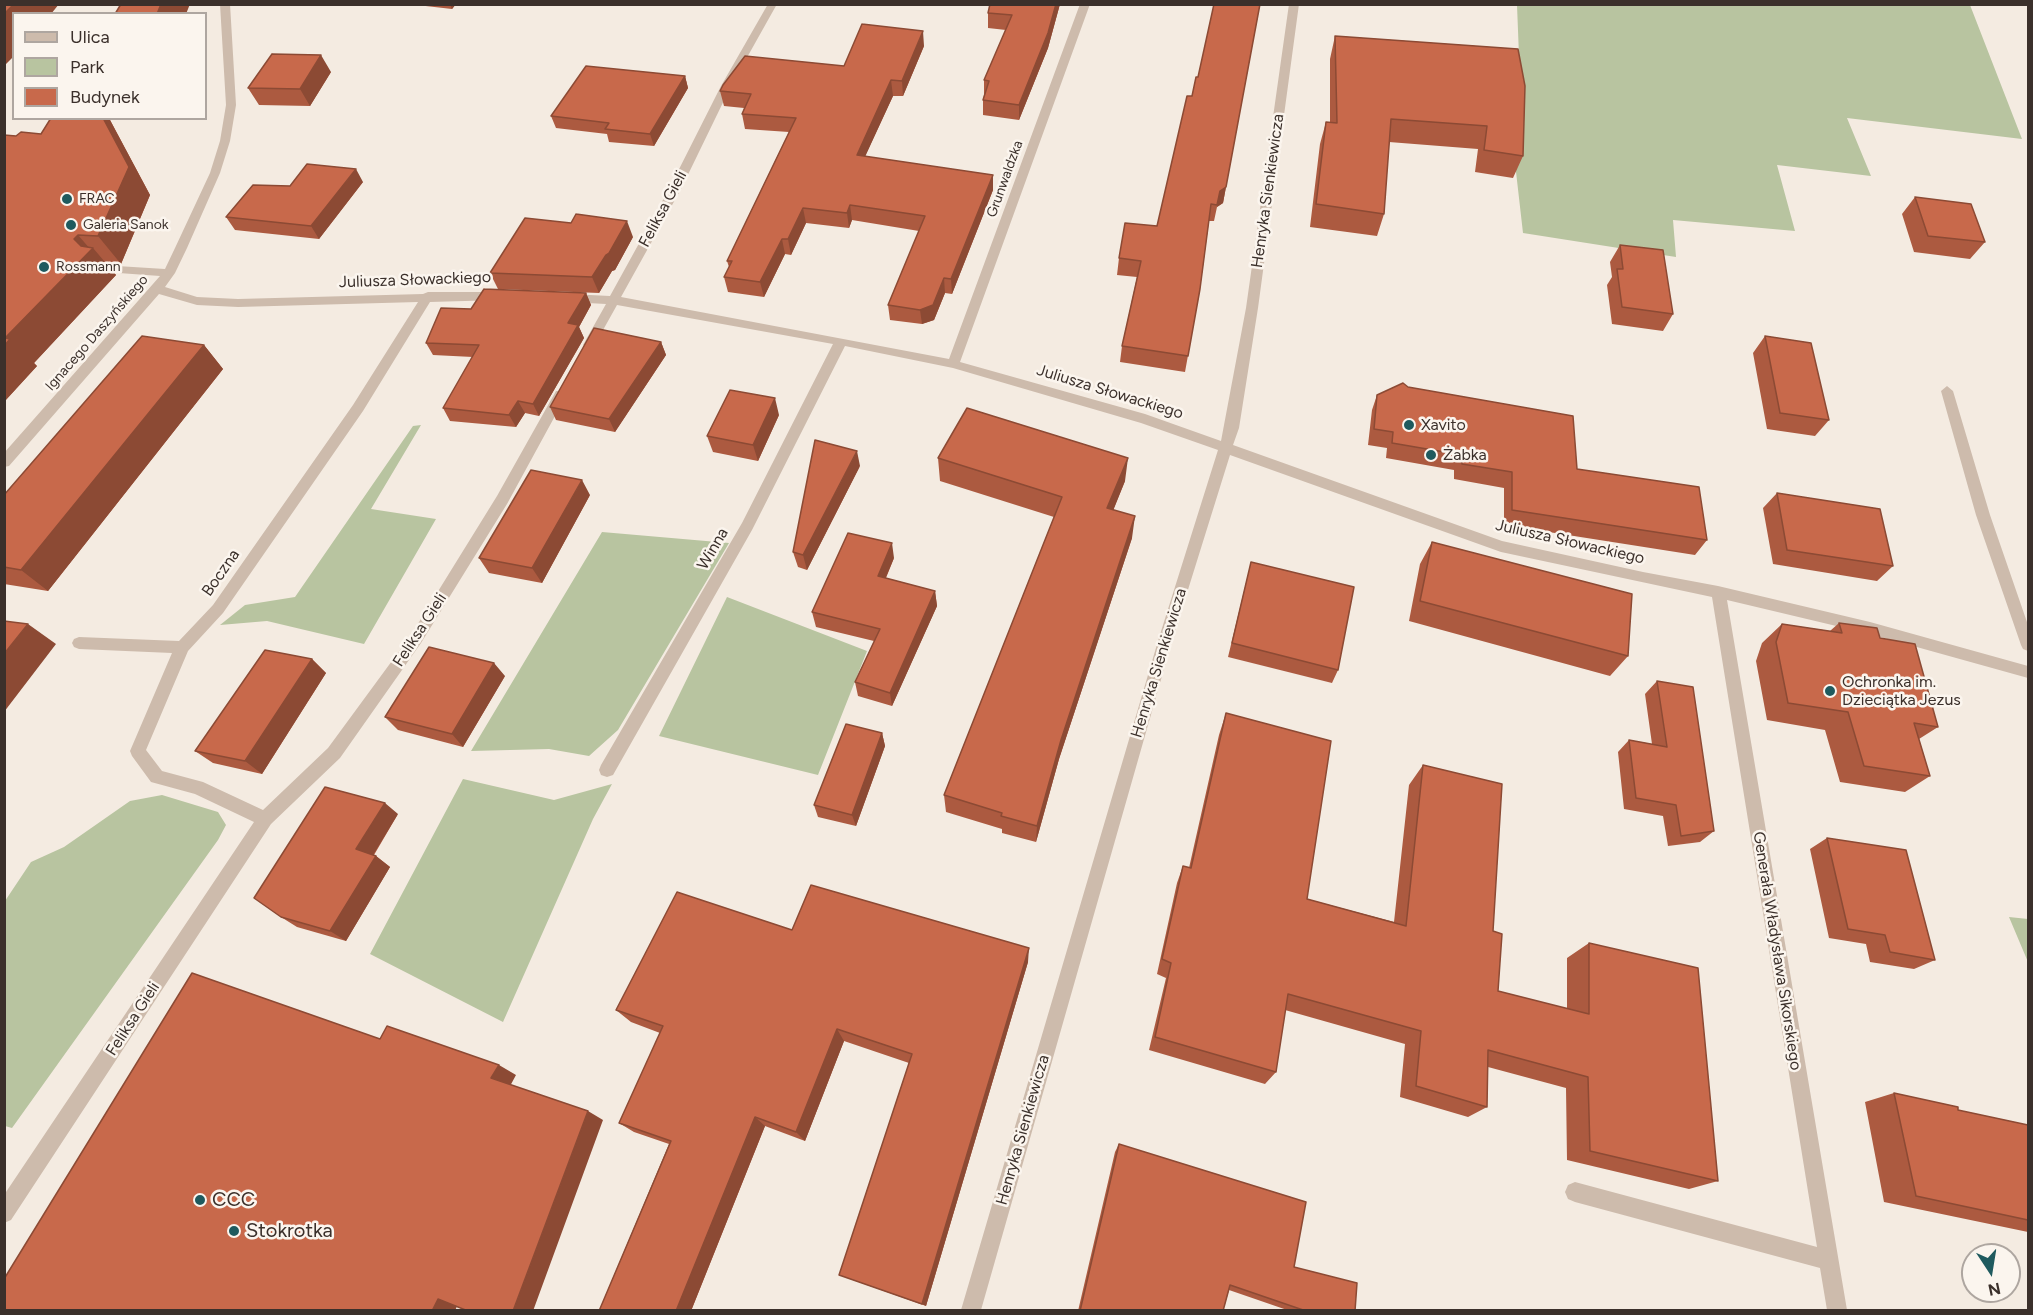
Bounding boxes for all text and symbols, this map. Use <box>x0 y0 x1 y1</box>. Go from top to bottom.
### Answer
legend <box>12 12 207 120</box>
text: Ulica <box>70 26 110 48</box>
text: Park <box>70 56 104 78</box>
text: Budynek <box>70 86 140 108</box>
street label: Henryka Sienkiewicza <box>1248 113 1288 269</box>
street label: Grunwaldzka <box>983 138 1027 220</box>
street label: Feliksa Gieli <box>635 168 691 250</box>
place label: FRAC <box>79 191 115 207</box>
marker: FRAC <box>60 192 74 206</box>
place label: Galeria Sanok <box>83 217 169 233</box>
marker: Galeria Sanok <box>64 218 78 232</box>
place label: Rossmann <box>56 259 121 275</box>
marker: Rossmann <box>37 260 51 274</box>
street label: Juliusza Słowackiego <box>339 268 491 292</box>
street label: Ignacego Daszyńskiego <box>42 272 152 394</box>
street label: Juliusza Słowackiego <box>1034 361 1186 423</box>
place label: Xavito <box>1421 415 1466 435</box>
marker: Xavito <box>1402 418 1416 432</box>
place label: Żabka <box>1443 445 1487 465</box>
marker: Żabka <box>1424 448 1438 462</box>
street label: Juliusza Słowackiego <box>1494 516 1646 568</box>
street label: Winna <box>693 525 733 573</box>
street label: Boczna <box>198 546 244 600</box>
street label: Henryka Sienkiewicza <box>1127 586 1191 740</box>
street label: Feliksa Gieli <box>389 590 451 670</box>
place label: Ochronka im. Dzieciątka Jezus <box>1842 672 1961 710</box>
marker: Ochronka im. Dzieciątka Jezus <box>1823 684 1837 698</box>
street label: Generała Władysława Sikorskiego <box>1749 830 1805 1072</box>
street label: Feliksa Gieli <box>102 979 164 1059</box>
street label: Henryka Sienkiewicza <box>992 1053 1054 1207</box>
place label: CCC <box>212 1188 255 1212</box>
marker: CCC <box>193 1193 207 1207</box>
place label: Stokrotka <box>246 1219 333 1243</box>
marker: Stokrotka <box>227 1224 241 1238</box>
north arrow <box>1961 1243 2021 1303</box>
text: N <box>1986 1279 2002 1300</box>

